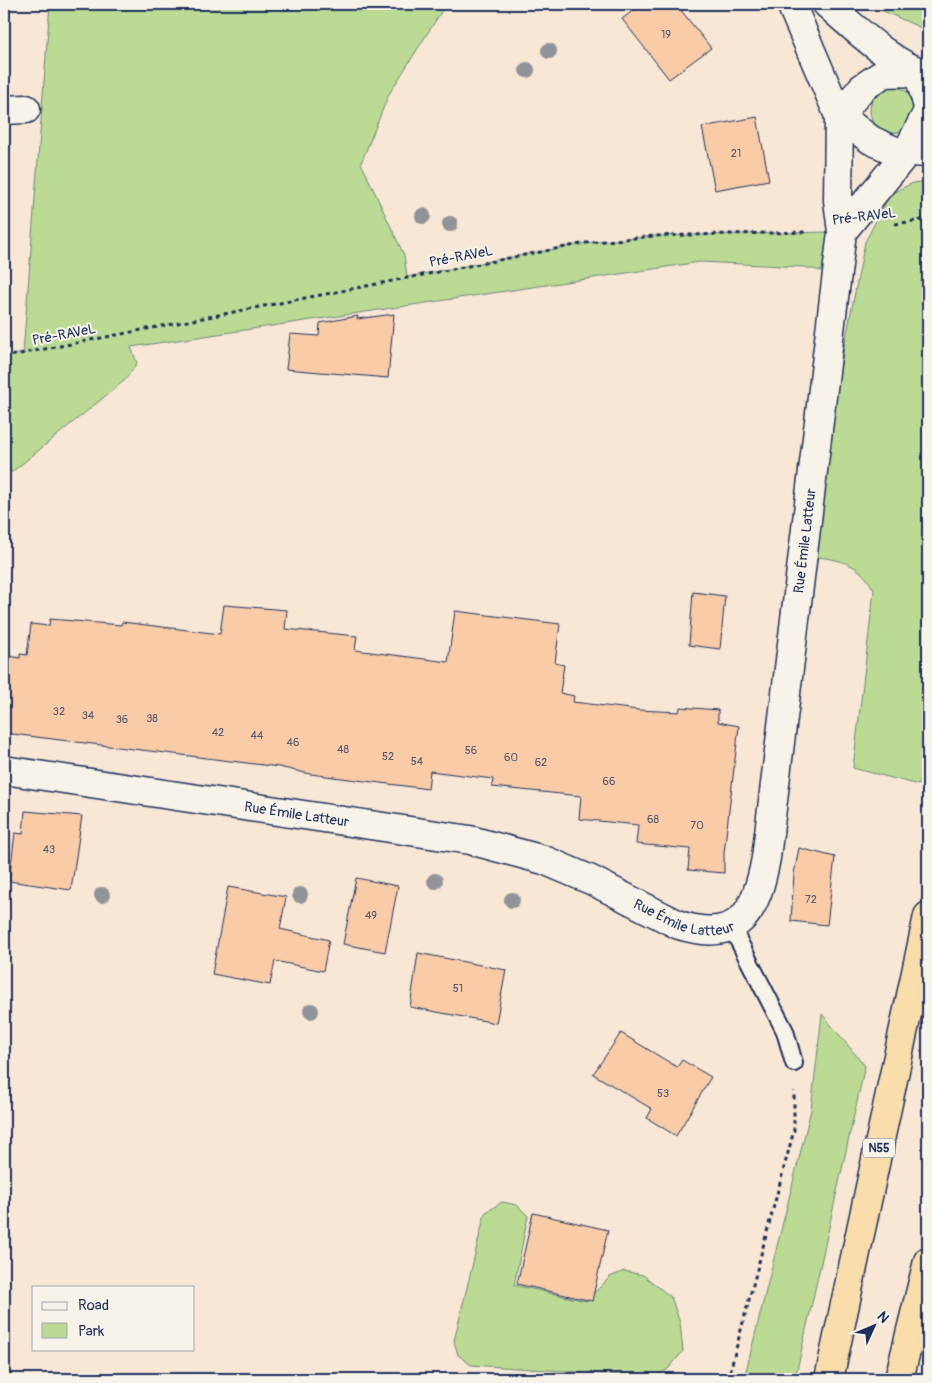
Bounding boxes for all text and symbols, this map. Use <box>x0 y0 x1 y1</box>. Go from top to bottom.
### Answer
house number: 19 <box>661 28 671 41</box>
house number: 21 <box>731 147 741 160</box>
street label: Pré-RAVeL <box>831 204 897 229</box>
street label: Pré-RAVeL <box>428 242 494 271</box>
street label: Pré-RAVeL <box>31 320 97 349</box>
street label: Rue Émile Latteur <box>790 487 820 594</box>
house number: 32 <box>53 705 65 718</box>
house number: 34 <box>82 709 95 722</box>
house number: 38 <box>146 712 158 725</box>
house number: 36 <box>116 713 128 726</box>
house number: 42 <box>212 726 224 739</box>
house number: 44 <box>251 729 264 742</box>
house number: 46 <box>287 736 299 749</box>
house number: 48 <box>337 743 349 756</box>
house number: 56 <box>465 744 477 757</box>
house number: 52 <box>382 750 394 763</box>
house number: 60 <box>504 751 518 764</box>
house number: 54 <box>411 755 424 768</box>
house number: 62 <box>535 756 547 769</box>
house number: 66 <box>603 775 615 788</box>
street label: Rue Émile Latteur <box>243 798 350 831</box>
house number: 68 <box>647 813 659 826</box>
house number: 70 <box>690 819 704 832</box>
house number: 43 <box>43 843 55 856</box>
house number: 72 <box>805 893 817 906</box>
street label: Rue Émile Latteur <box>631 895 737 940</box>
house number: 49 <box>365 909 377 922</box>
house number: 51 <box>453 982 463 995</box>
house number: 53 <box>657 1087 669 1100</box>
road number: N55 <box>863 1138 895 1158</box>
legend <box>32 1286 195 1350</box>
text: Road <box>78 1296 109 1315</box>
north arrow <box>850 1300 900 1350</box>
text: N <box>874 1308 892 1327</box>
text: Park <box>78 1322 105 1341</box>

